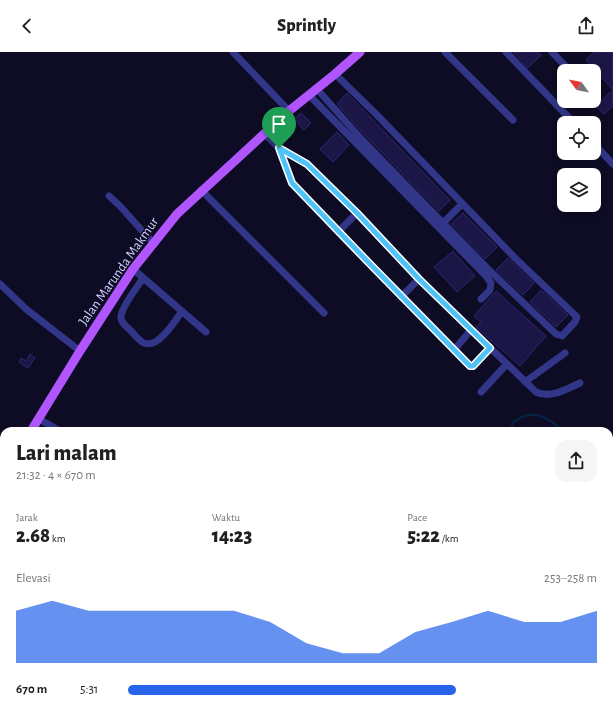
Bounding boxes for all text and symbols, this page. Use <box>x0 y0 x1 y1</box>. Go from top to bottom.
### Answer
icon: back <box>16 15 38 37</box>
icon: share <box>575 15 597 37</box>
text: Sprintly <box>277 17 336 35</box>
north arrow <box>557 64 601 108</box>
map controls <box>557 64 601 212</box>
pin <box>262 107 296 148</box>
icon: arrive <box>268 113 290 135</box>
button: locate <box>557 116 601 160</box>
button: layers <box>557 168 601 212</box>
street label: Jalan Marunda Makmur <box>76 215 162 328</box>
button: share <box>555 440 597 482</box>
text: Lari malam <box>16 442 117 464</box>
text: 21:32 · 4 × 670 m <box>16 469 96 482</box>
text: Jarak <box>16 512 38 523</box>
text: Waktu <box>212 512 240 523</box>
text: Pace <box>407 512 427 523</box>
text: 2.68 <box>16 526 50 546</box>
text: 14:23 <box>212 526 252 546</box>
text: 5:22 <box>407 526 440 546</box>
text: km <box>50 533 66 544</box>
text: /km <box>440 533 459 544</box>
text: Elevasi <box>16 572 51 585</box>
text: 253–258 m <box>544 572 597 585</box>
text: 670 m <box>16 683 47 696</box>
text: 5:31 <box>80 683 98 696</box>

